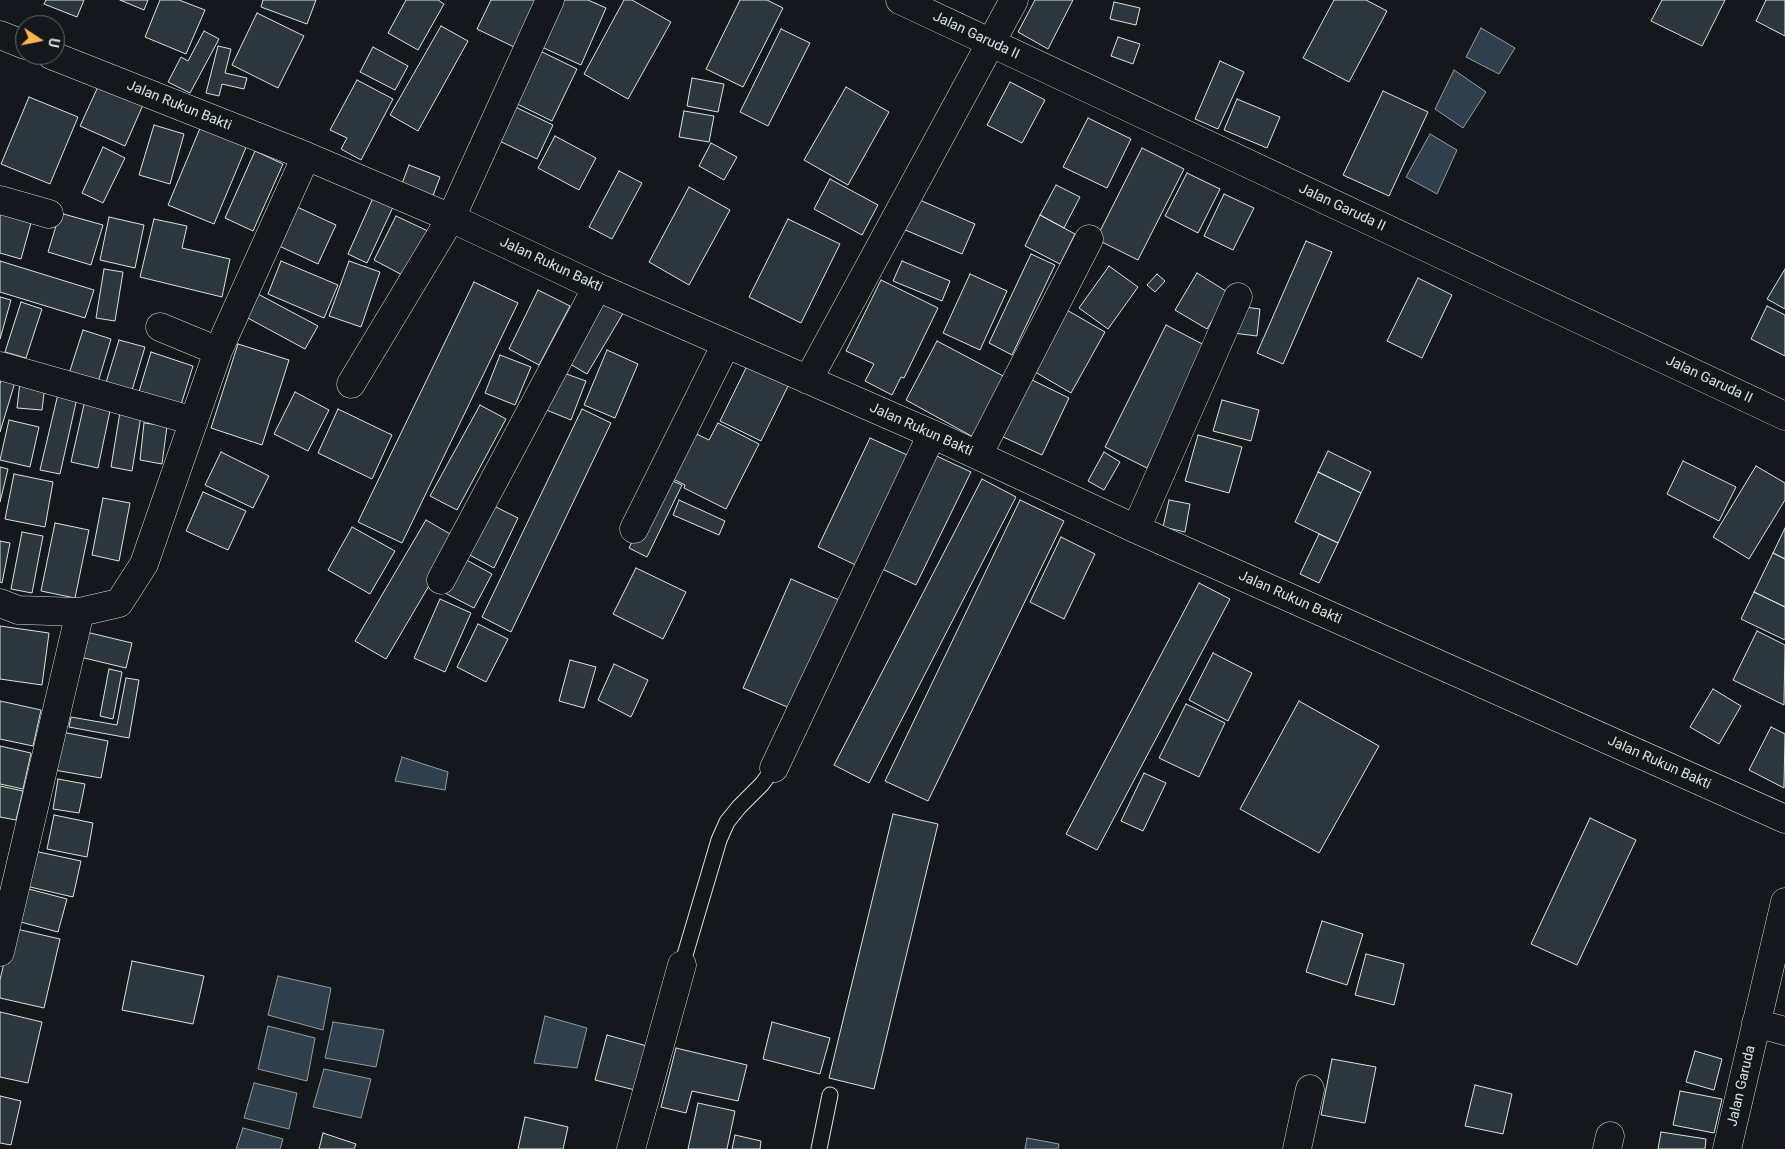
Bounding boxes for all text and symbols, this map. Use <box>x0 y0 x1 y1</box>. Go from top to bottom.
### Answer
street label: Jalan Garuda II <box>930 9 1022 63</box>
north arrow <box>15 15 65 65</box>
text: U <box>45 37 62 49</box>
street label: Jalan Rukun Bakti <box>124 77 234 135</box>
street label: Jalan Garuda II <box>1296 181 1388 235</box>
street label: Jalan Rukun Bakti <box>497 234 605 296</box>
street label: Jalan Garuda II <box>1663 353 1755 407</box>
street label: Jalan Rukun Bakti <box>867 400 975 460</box>
street label: Jalan Rukun Bakti <box>1236 568 1344 628</box>
street label: Jalan Rukun Bakti <box>1605 733 1713 793</box>
street label: Jalan Garuda <box>1725 1044 1759 1128</box>

